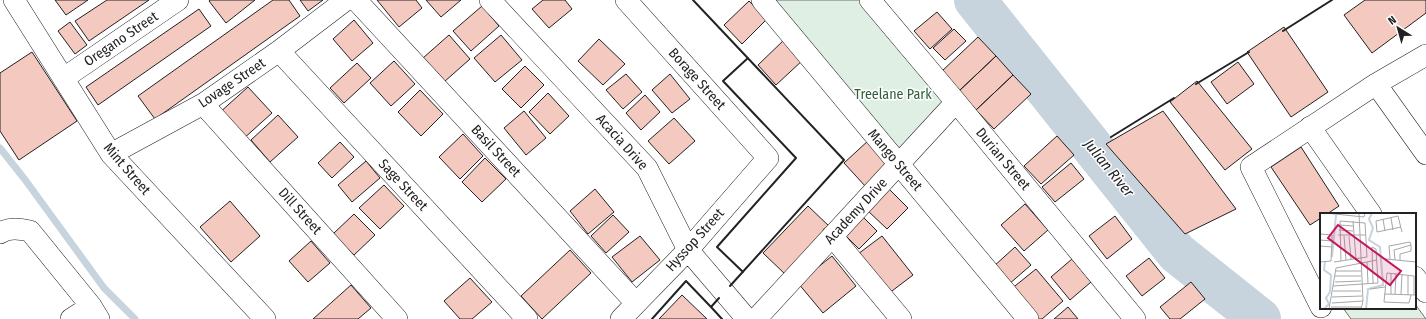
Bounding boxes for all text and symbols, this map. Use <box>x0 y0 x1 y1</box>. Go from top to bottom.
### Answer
street label: Oregano Street <box>81 8 162 70</box>
north arrow <box>1378 8 1418 48</box>
text: N <box>1386 13 1399 28</box>
street label: Borage Street <box>665 45 729 114</box>
street label: Lovage Street <box>195 54 269 112</box>
park label: Treelane Park <box>854 86 932 103</box>
street label: Acacia Drive <box>592 111 652 174</box>
street label: Basil Street <box>468 121 525 181</box>
street label: Durian Street <box>972 124 1034 194</box>
street label: Mango Street <box>864 126 926 195</box>
water label: Julian River <box>1080 135 1138 201</box>
street label: Mint Street <box>100 140 154 199</box>
street label: Sage Street <box>375 156 432 215</box>
street label: Academy Drive <box>821 174 891 248</box>
street label: Dill Street <box>275 184 326 238</box>
street label: Hyssop Street <box>662 205 728 275</box>
inset map <box>1320 213 1416 309</box>

